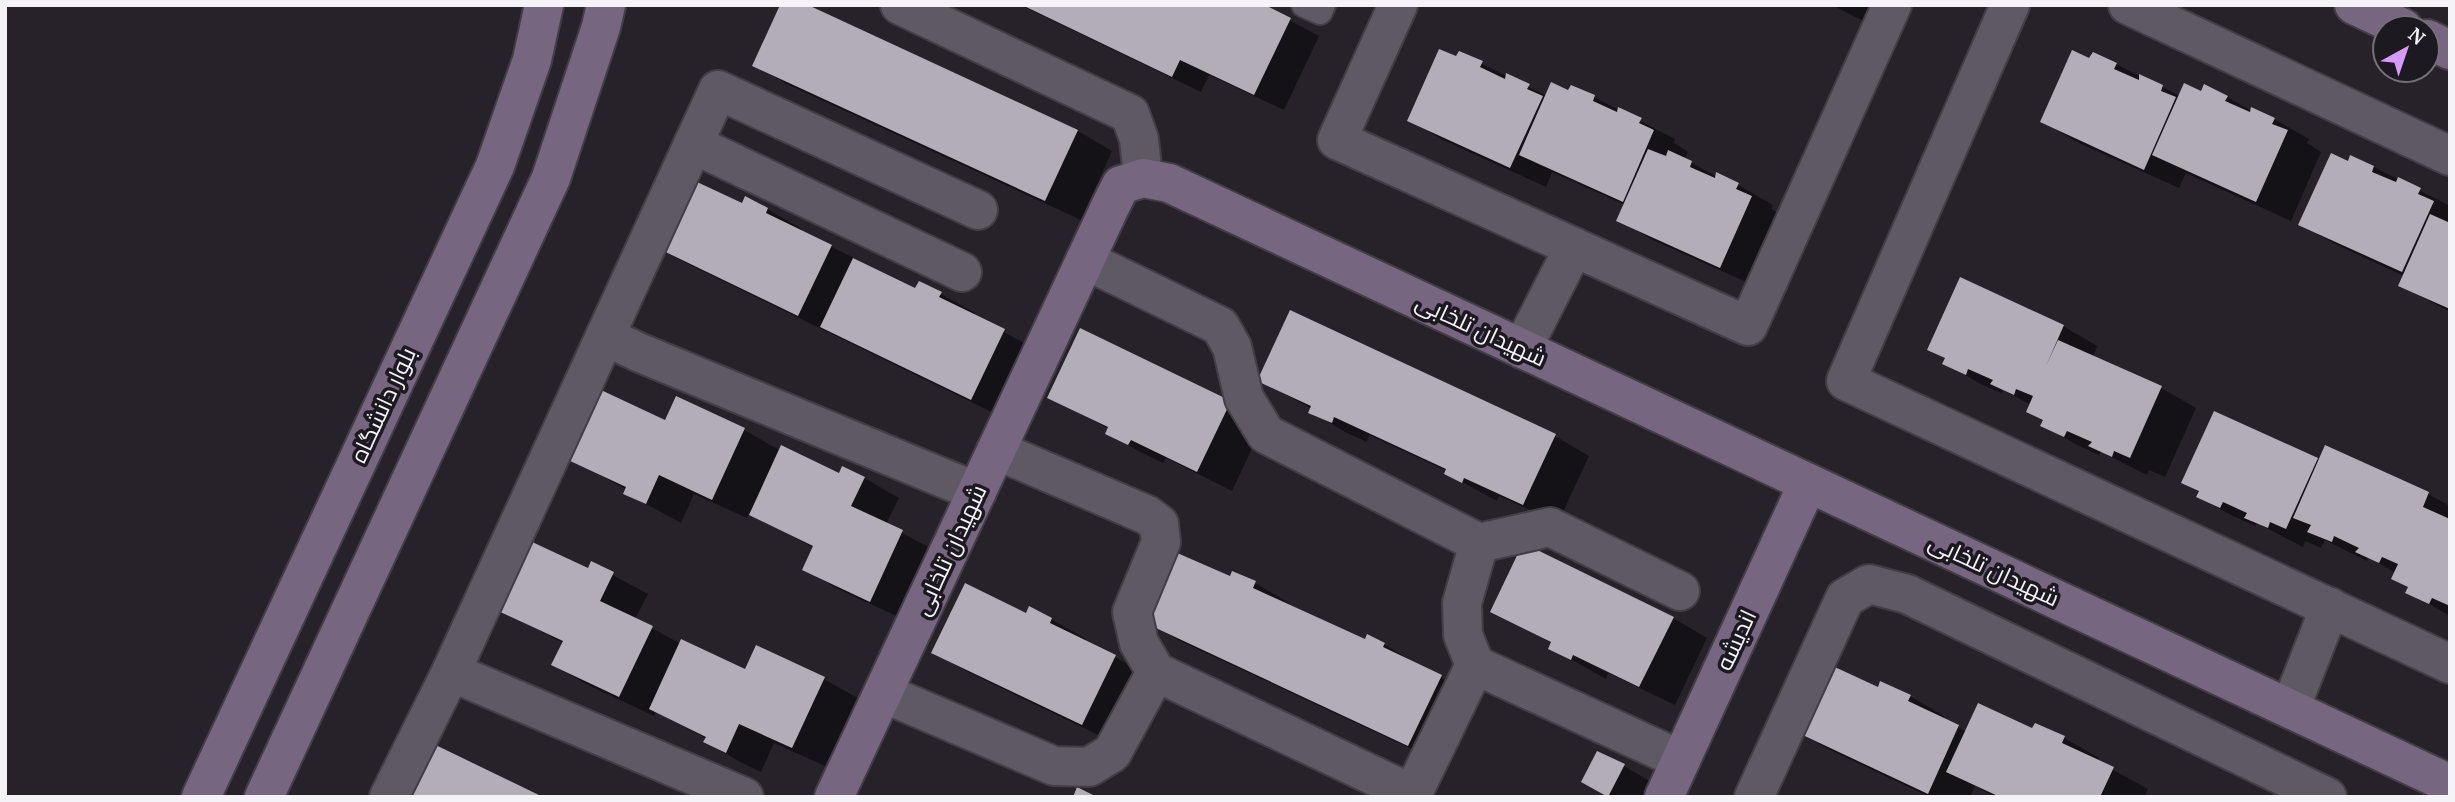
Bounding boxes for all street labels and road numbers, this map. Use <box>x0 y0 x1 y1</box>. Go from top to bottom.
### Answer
street label: شهیدان تلخابی <box>1411 286 1552 373</box>
street label: بلوار دانشگاه <box>342 342 423 468</box>
street label: شهیدان تلخابی <box>906 479 993 620</box>
street label: شهیدان تلخابی <box>1924 526 2065 613</box>
street label: انديشه <box>1708 604 1763 675</box>

